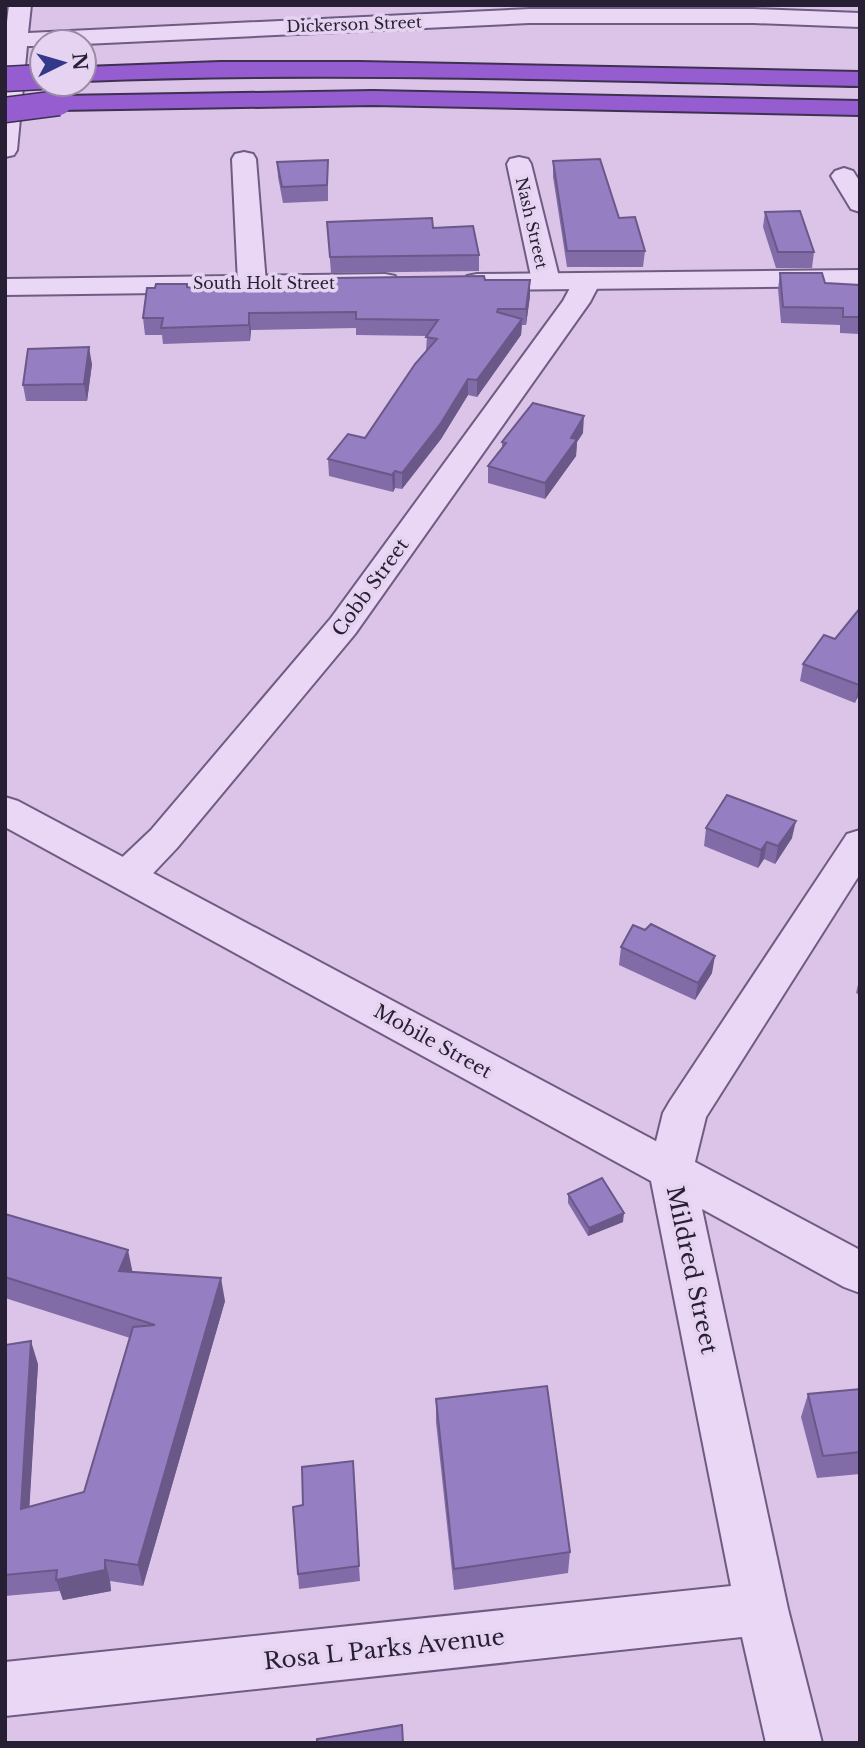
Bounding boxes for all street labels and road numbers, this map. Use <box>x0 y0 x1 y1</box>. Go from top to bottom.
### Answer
street label: Dickerson Street <box>286 12 422 36</box>
street label: Nash Street <box>512 175 552 271</box>
street label: South Holt Street <box>193 273 335 293</box>
street label: Cobb Street <box>327 533 414 641</box>
street label: Mobile Street <box>370 1000 496 1084</box>
street label: Mildred Street <box>661 1183 724 1357</box>
street label: Rosa L Parks Avenue <box>262 1622 506 1676</box>

